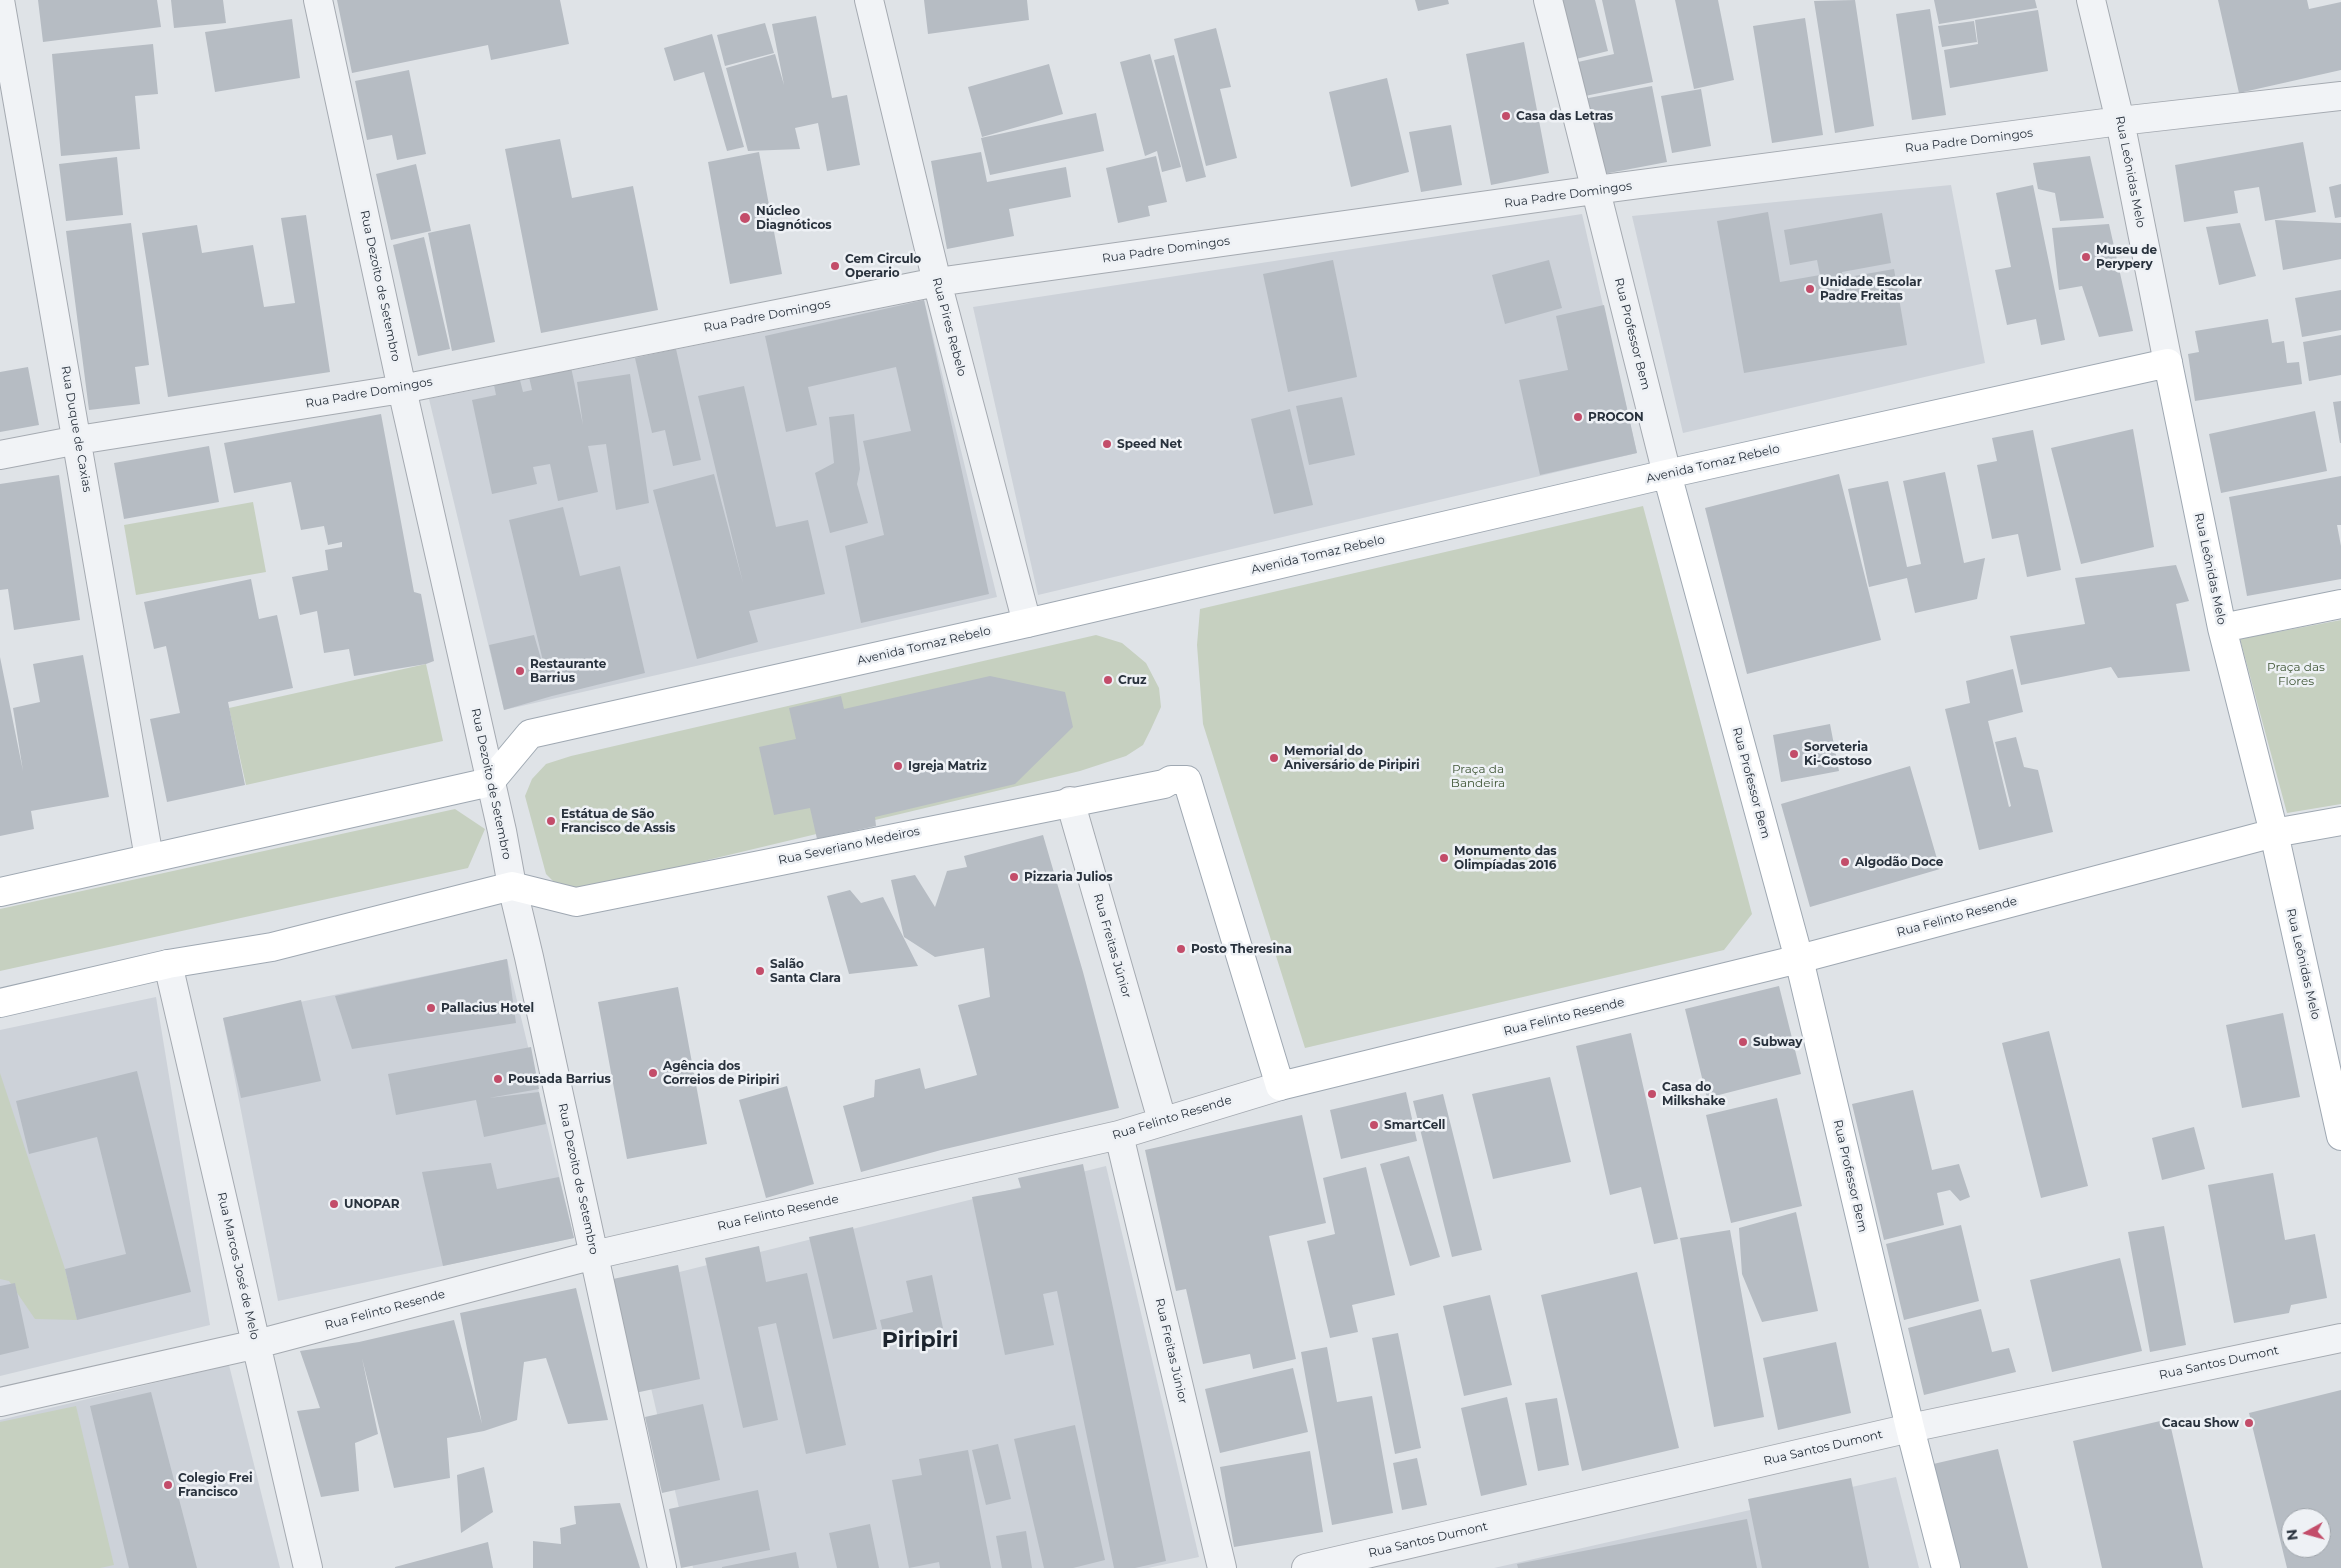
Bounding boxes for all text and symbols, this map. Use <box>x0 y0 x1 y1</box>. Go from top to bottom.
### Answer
place label: Casa das Letras <box>1516 109 1613 123</box>
marker: Casa das Letras <box>1500 110 1512 122</box>
street label: Rua Leônidas Melo <box>2112 115 2148 229</box>
street label: Rua Padre Domingos <box>1904 126 2034 156</box>
street label: Rua Padre Domingos <box>1503 179 1633 211</box>
place label: Núcleo Diagnóticos <box>756 204 832 232</box>
street label: Rua Dezoito de Setembro <box>357 209 403 363</box>
marker: Núcleo Diagnóticos <box>738 211 752 225</box>
street label: Rua Padre Domingos <box>1101 234 1231 266</box>
place label: Museu de Perypery <box>2096 243 2157 271</box>
marker: Museu de Perypery <box>2080 251 2092 263</box>
place label: Cem Circulo Operario <box>845 252 921 280</box>
marker: Cem Circulo Operario <box>829 260 841 272</box>
place label: Unidade Escolar Padre Freitas <box>1820 275 1922 303</box>
street label: Rua Pires Rebelo <box>929 276 969 378</box>
street label: Rua Professor Bem <box>1611 277 1653 391</box>
marker: Unidade Escolar Padre Freitas <box>1804 283 1816 295</box>
street label: Rua Padre Domingos <box>702 297 832 335</box>
street label: Rua Duque de Caxias <box>58 365 94 493</box>
street label: Rua Padre Domingos <box>304 375 434 411</box>
place label: PROCON <box>1588 410 1644 424</box>
marker: PROCON <box>1572 411 1584 423</box>
place label: Speed Net <box>1117 437 1182 451</box>
marker: Speed Net <box>1101 438 1113 450</box>
street label: Avenida Tomaz Rebelo <box>1645 442 1781 486</box>
street label: Rua Leônidas Melo <box>2191 512 2229 626</box>
street label: Avenida Tomaz Rebelo <box>1250 533 1386 577</box>
street label: Avenida Tomaz Rebelo <box>856 624 992 668</box>
place label: Restaurante Barrius <box>530 657 606 685</box>
park label: Praça das Flores <box>2267 660 2325 688</box>
marker: Restaurante Barrius <box>514 665 526 677</box>
place label: Cruz <box>1118 673 1147 687</box>
marker: Cruz <box>1102 674 1114 686</box>
street label: Rua Dezoito de Setembro <box>468 707 514 861</box>
street label: Rua Professor Bem <box>1729 726 1773 840</box>
place label: Sorveteria Ki-Gostoso <box>1804 740 1872 768</box>
place label: Memorial do Aniversário de Piripiri <box>1284 744 1420 772</box>
marker: Sorveteria Ki-Gostoso <box>1788 748 1800 760</box>
marker: Memorial do Aniversário de Piripiri <box>1268 752 1280 764</box>
place label: Igreja Matriz <box>908 759 987 773</box>
marker: Igreja Matriz <box>892 760 904 772</box>
park label: Praça da Bandeira <box>1451 762 1505 790</box>
place label: Estátua de São Francisco de Assis <box>561 807 675 835</box>
marker: Estátua de São Francisco de Assis <box>545 815 557 827</box>
street label: Rua Severiano Medeiros <box>777 824 921 868</box>
place label: Monumento das Olimpíadas 2016 <box>1454 844 1557 872</box>
marker: Monumento das Olimpíadas 2016 <box>1438 852 1450 864</box>
place label: Algodão Doce <box>1855 855 1943 869</box>
marker: Algodão Doce <box>1839 856 1851 868</box>
place label: Pizzaria Julios <box>1024 870 1113 884</box>
marker: Pizzaria Julios <box>1008 871 1020 883</box>
street label: Rua Freitas Júnior <box>1090 892 1134 1000</box>
street label: Rua Felinto Resende <box>1895 894 2019 940</box>
street label: Rua Leônidas Melo <box>2283 907 2323 1021</box>
place label: Posto Theresina <box>1191 942 1292 956</box>
marker: Posto Theresina <box>1175 943 1187 955</box>
place label: Salão Santa Clara <box>770 957 841 985</box>
marker: Salão Santa Clara <box>754 965 766 977</box>
street label: Rua Felinto Resende <box>1502 995 1626 1039</box>
place label: Pallacius Hotel <box>441 1001 534 1015</box>
marker: Pallacius Hotel <box>425 1002 437 1014</box>
place label: Subway <box>1753 1035 1802 1049</box>
marker: Subway <box>1737 1036 1749 1048</box>
place label: Agência dos Correios de Piripiri <box>663 1059 779 1087</box>
marker: Agência dos Correios de Piripiri <box>647 1067 659 1079</box>
place label: Pousada Barrius <box>508 1072 611 1086</box>
marker: Pousada Barrius <box>492 1073 504 1085</box>
place label: Casa do Milkshake <box>1662 1080 1726 1108</box>
marker: Casa do Milkshake <box>1646 1088 1658 1100</box>
street label: Rua Felinto Resende <box>1111 1093 1233 1143</box>
street label: Rua Dezoito de Setembro <box>555 1102 601 1256</box>
place label: SmartCell <box>1384 1118 1445 1132</box>
street label: Rua Professor Bem <box>1830 1118 1870 1234</box>
marker: SmartCell <box>1368 1119 1380 1131</box>
street label: Rua Marcos José de Melo <box>214 1191 262 1341</box>
street label: Rua Felinto Resende <box>716 1192 840 1234</box>
place label: UNOPAR <box>344 1197 400 1211</box>
marker: UNOPAR <box>328 1198 340 1210</box>
street label: Rua Felinto Resende <box>323 1287 447 1333</box>
street label: Rua Freitas Júnior <box>1152 1297 1190 1405</box>
district label: Piripiri <box>882 1328 958 1354</box>
street label: Rua Santos Dumont <box>2158 1343 2280 1383</box>
place label: Cacau Show <box>2162 1416 2239 1430</box>
marker: Cacau Show <box>2243 1417 2255 1429</box>
street label: Rua Santos Dumont <box>1762 1427 1884 1469</box>
place label: Colegio Frei Francisco <box>178 1471 253 1499</box>
marker: Colegio Frei Francisco <box>162 1479 174 1491</box>
north arrow <box>2281 1508 2331 1558</box>
street label: Rua Santos Dumont <box>1367 1519 1489 1561</box>
text: N <box>2282 1528 2302 1541</box>

